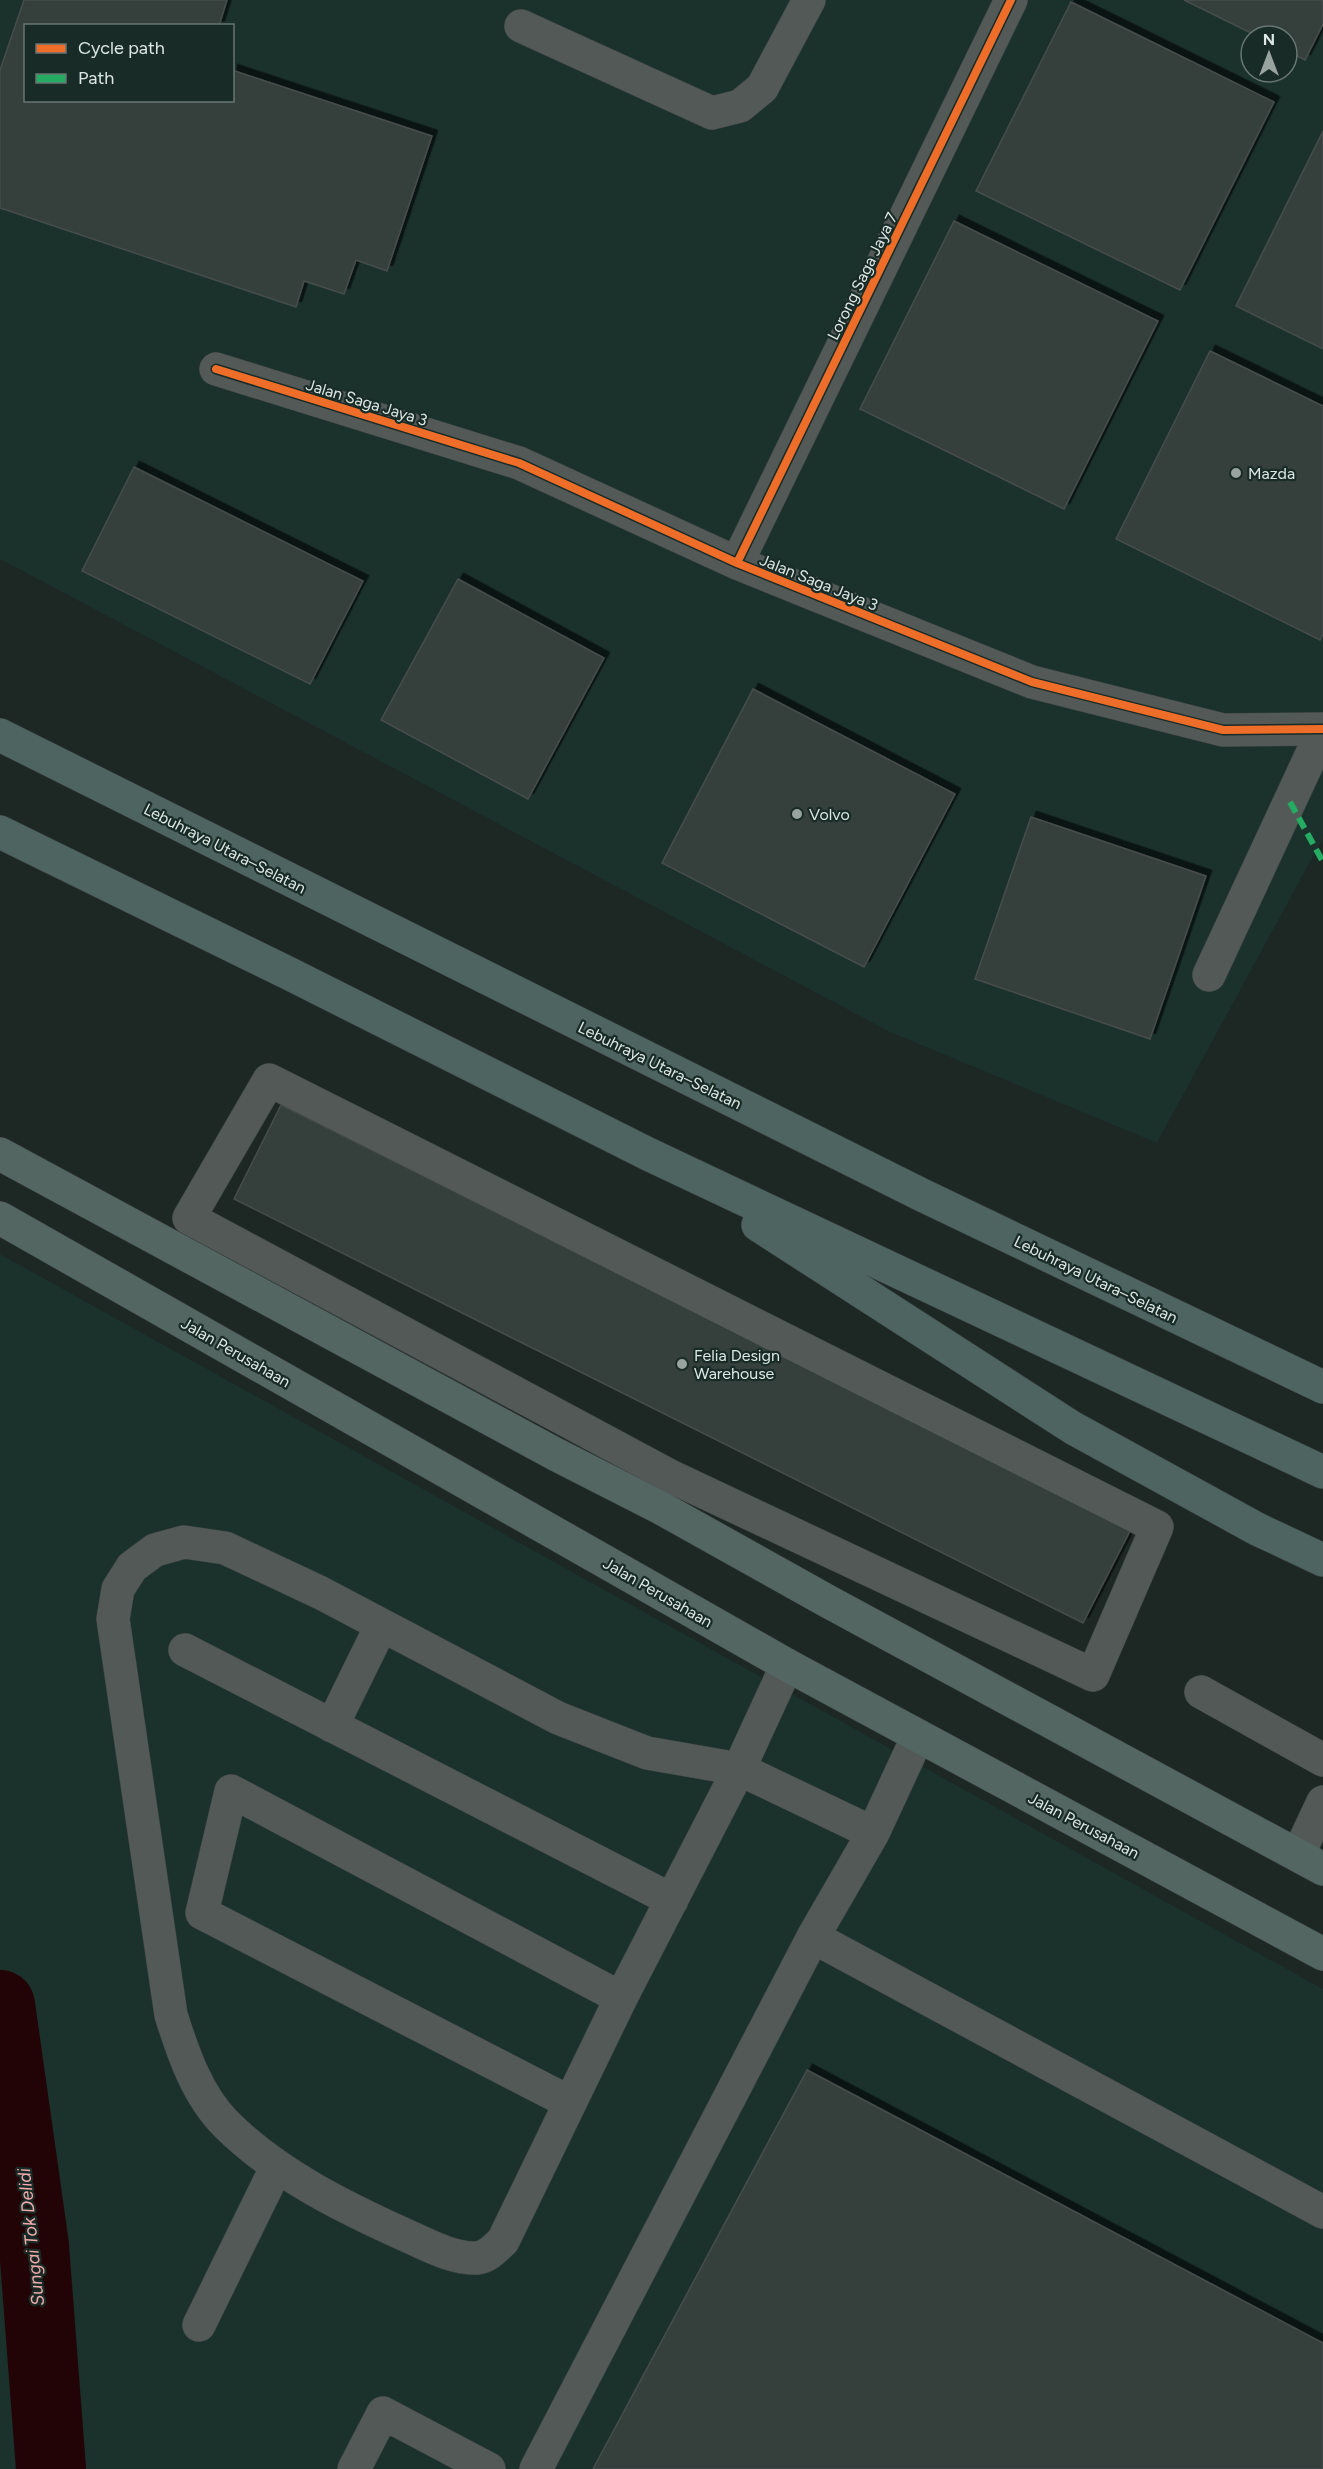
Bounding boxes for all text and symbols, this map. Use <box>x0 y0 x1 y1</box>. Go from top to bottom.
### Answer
legend <box>24 24 234 102</box>
north arrow <box>1239 24 1299 84</box>
text: N <box>1263 30 1275 49</box>
text: Cycle path <box>78 37 165 59</box>
text: Path <box>78 67 114 89</box>
street label: Lorong Saga Jaya 7 <box>823 209 902 343</box>
street label: Jalan Saga Jaya 3 <box>304 375 430 430</box>
place label: Mazda <box>1248 464 1295 483</box>
marker: Mazda <box>1229 466 1243 480</box>
street label: Jalan Saga Jaya 3 <box>757 550 881 615</box>
street label: Lebuhraya Utara–Selatan <box>141 799 309 898</box>
place label: Volvo <box>809 805 850 824</box>
marker: Volvo <box>790 807 804 821</box>
street label: Lebuhraya Utara–Selatan <box>575 1018 745 1113</box>
street label: Lebuhraya Utara–Selatan <box>1011 1232 1181 1327</box>
street label: Jalan Perusahaan <box>178 1313 294 1391</box>
place label: Felia Design Warehouse <box>694 1346 780 1383</box>
marker: Felia Design Warehouse <box>675 1357 689 1371</box>
street label: Jalan Perusahaan <box>600 1553 716 1631</box>
street label: Jalan Perusahaan <box>1025 1788 1143 1863</box>
water label: Sungai Tok Delidi <box>13 2166 49 2307</box>

